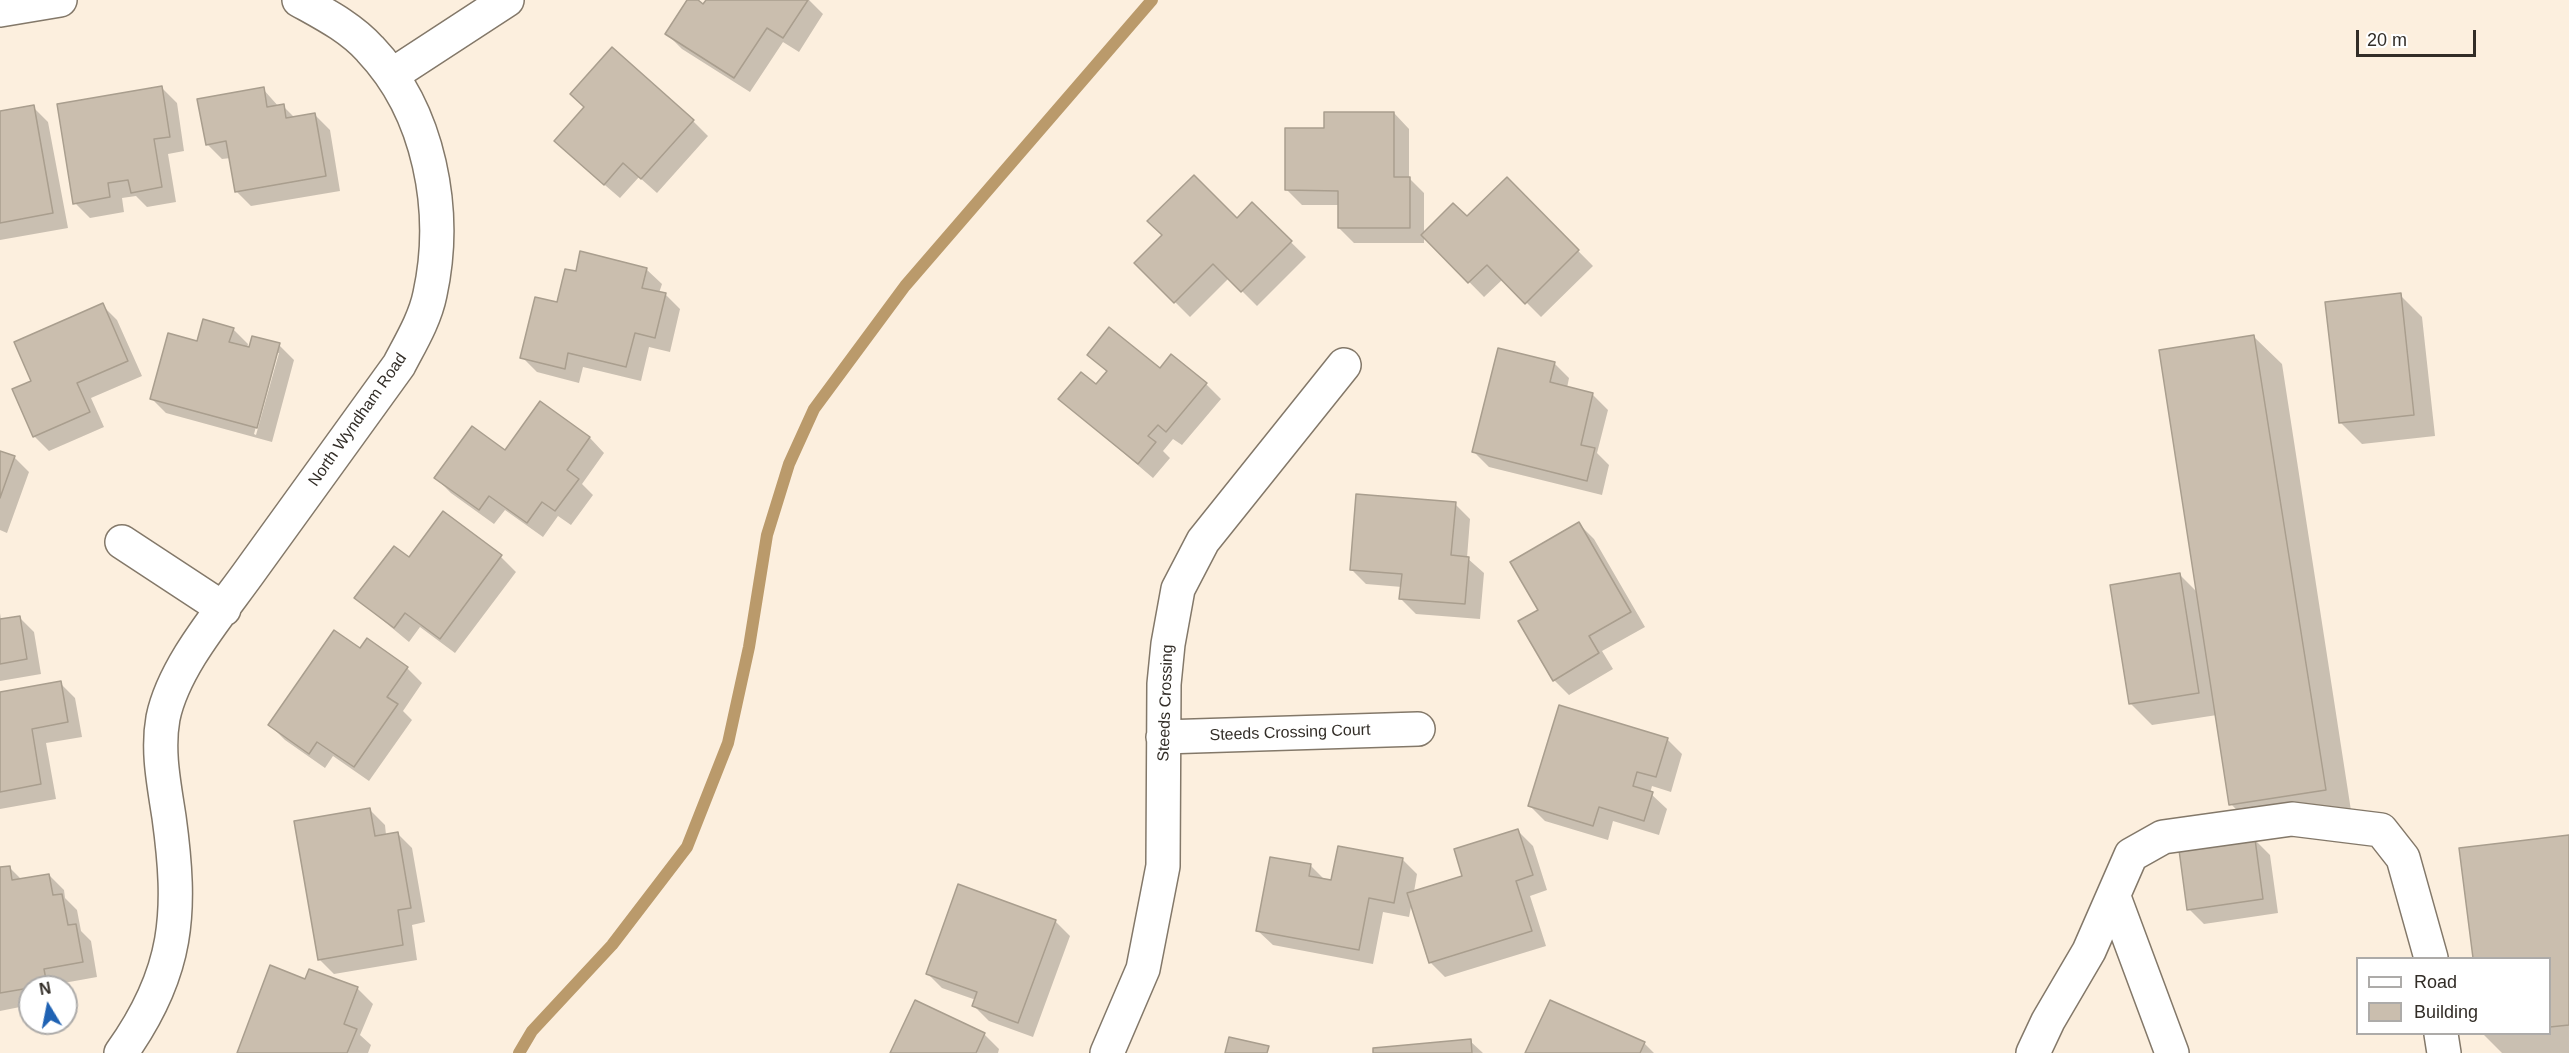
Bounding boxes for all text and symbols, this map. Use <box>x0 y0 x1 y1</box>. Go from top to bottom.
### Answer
scale bar <box>2359 18 2479 56</box>
text: 20 m <box>2367 30 2407 50</box>
street label: North Wyndham Road <box>305 350 411 490</box>
street label: Steeds Crossing <box>1154 644 1178 762</box>
street label: Steeds Crossing Court <box>1209 721 1371 745</box>
legend <box>2356 957 2551 1035</box>
text: Road <box>2414 972 2457 992</box>
north arrow <box>18 975 78 1035</box>
text: N <box>38 979 52 998</box>
text: Building <box>2414 1002 2478 1022</box>

